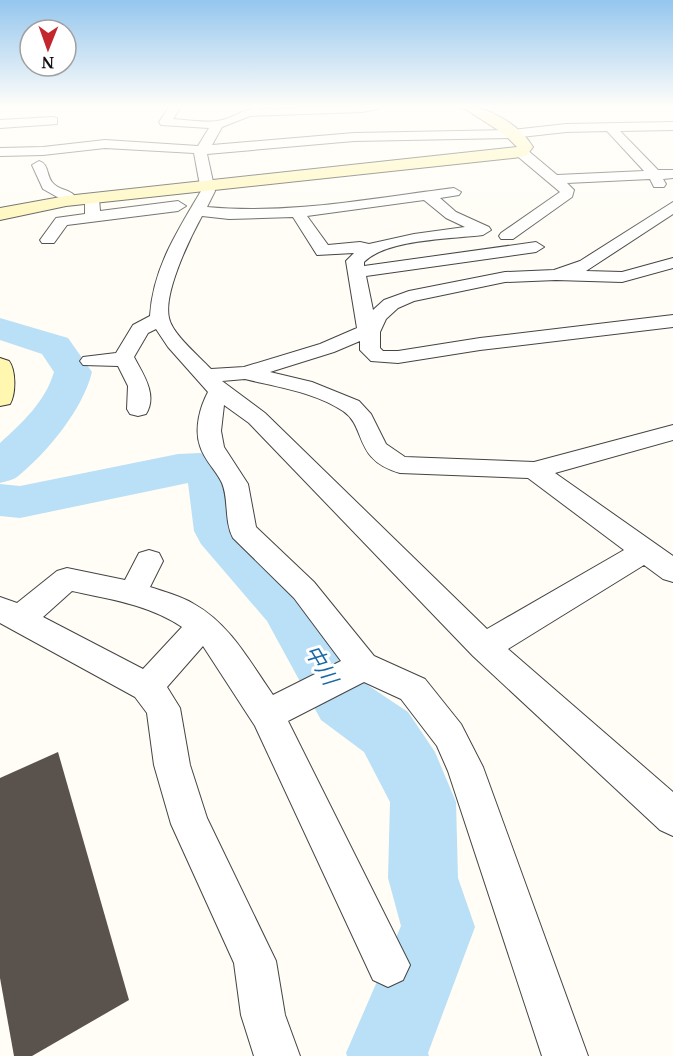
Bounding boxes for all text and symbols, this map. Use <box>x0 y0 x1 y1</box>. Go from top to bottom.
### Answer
north arrow <box>18 18 78 78</box>
text: N <box>41 52 54 74</box>
water label: 中川 <box>299 639 346 691</box>

